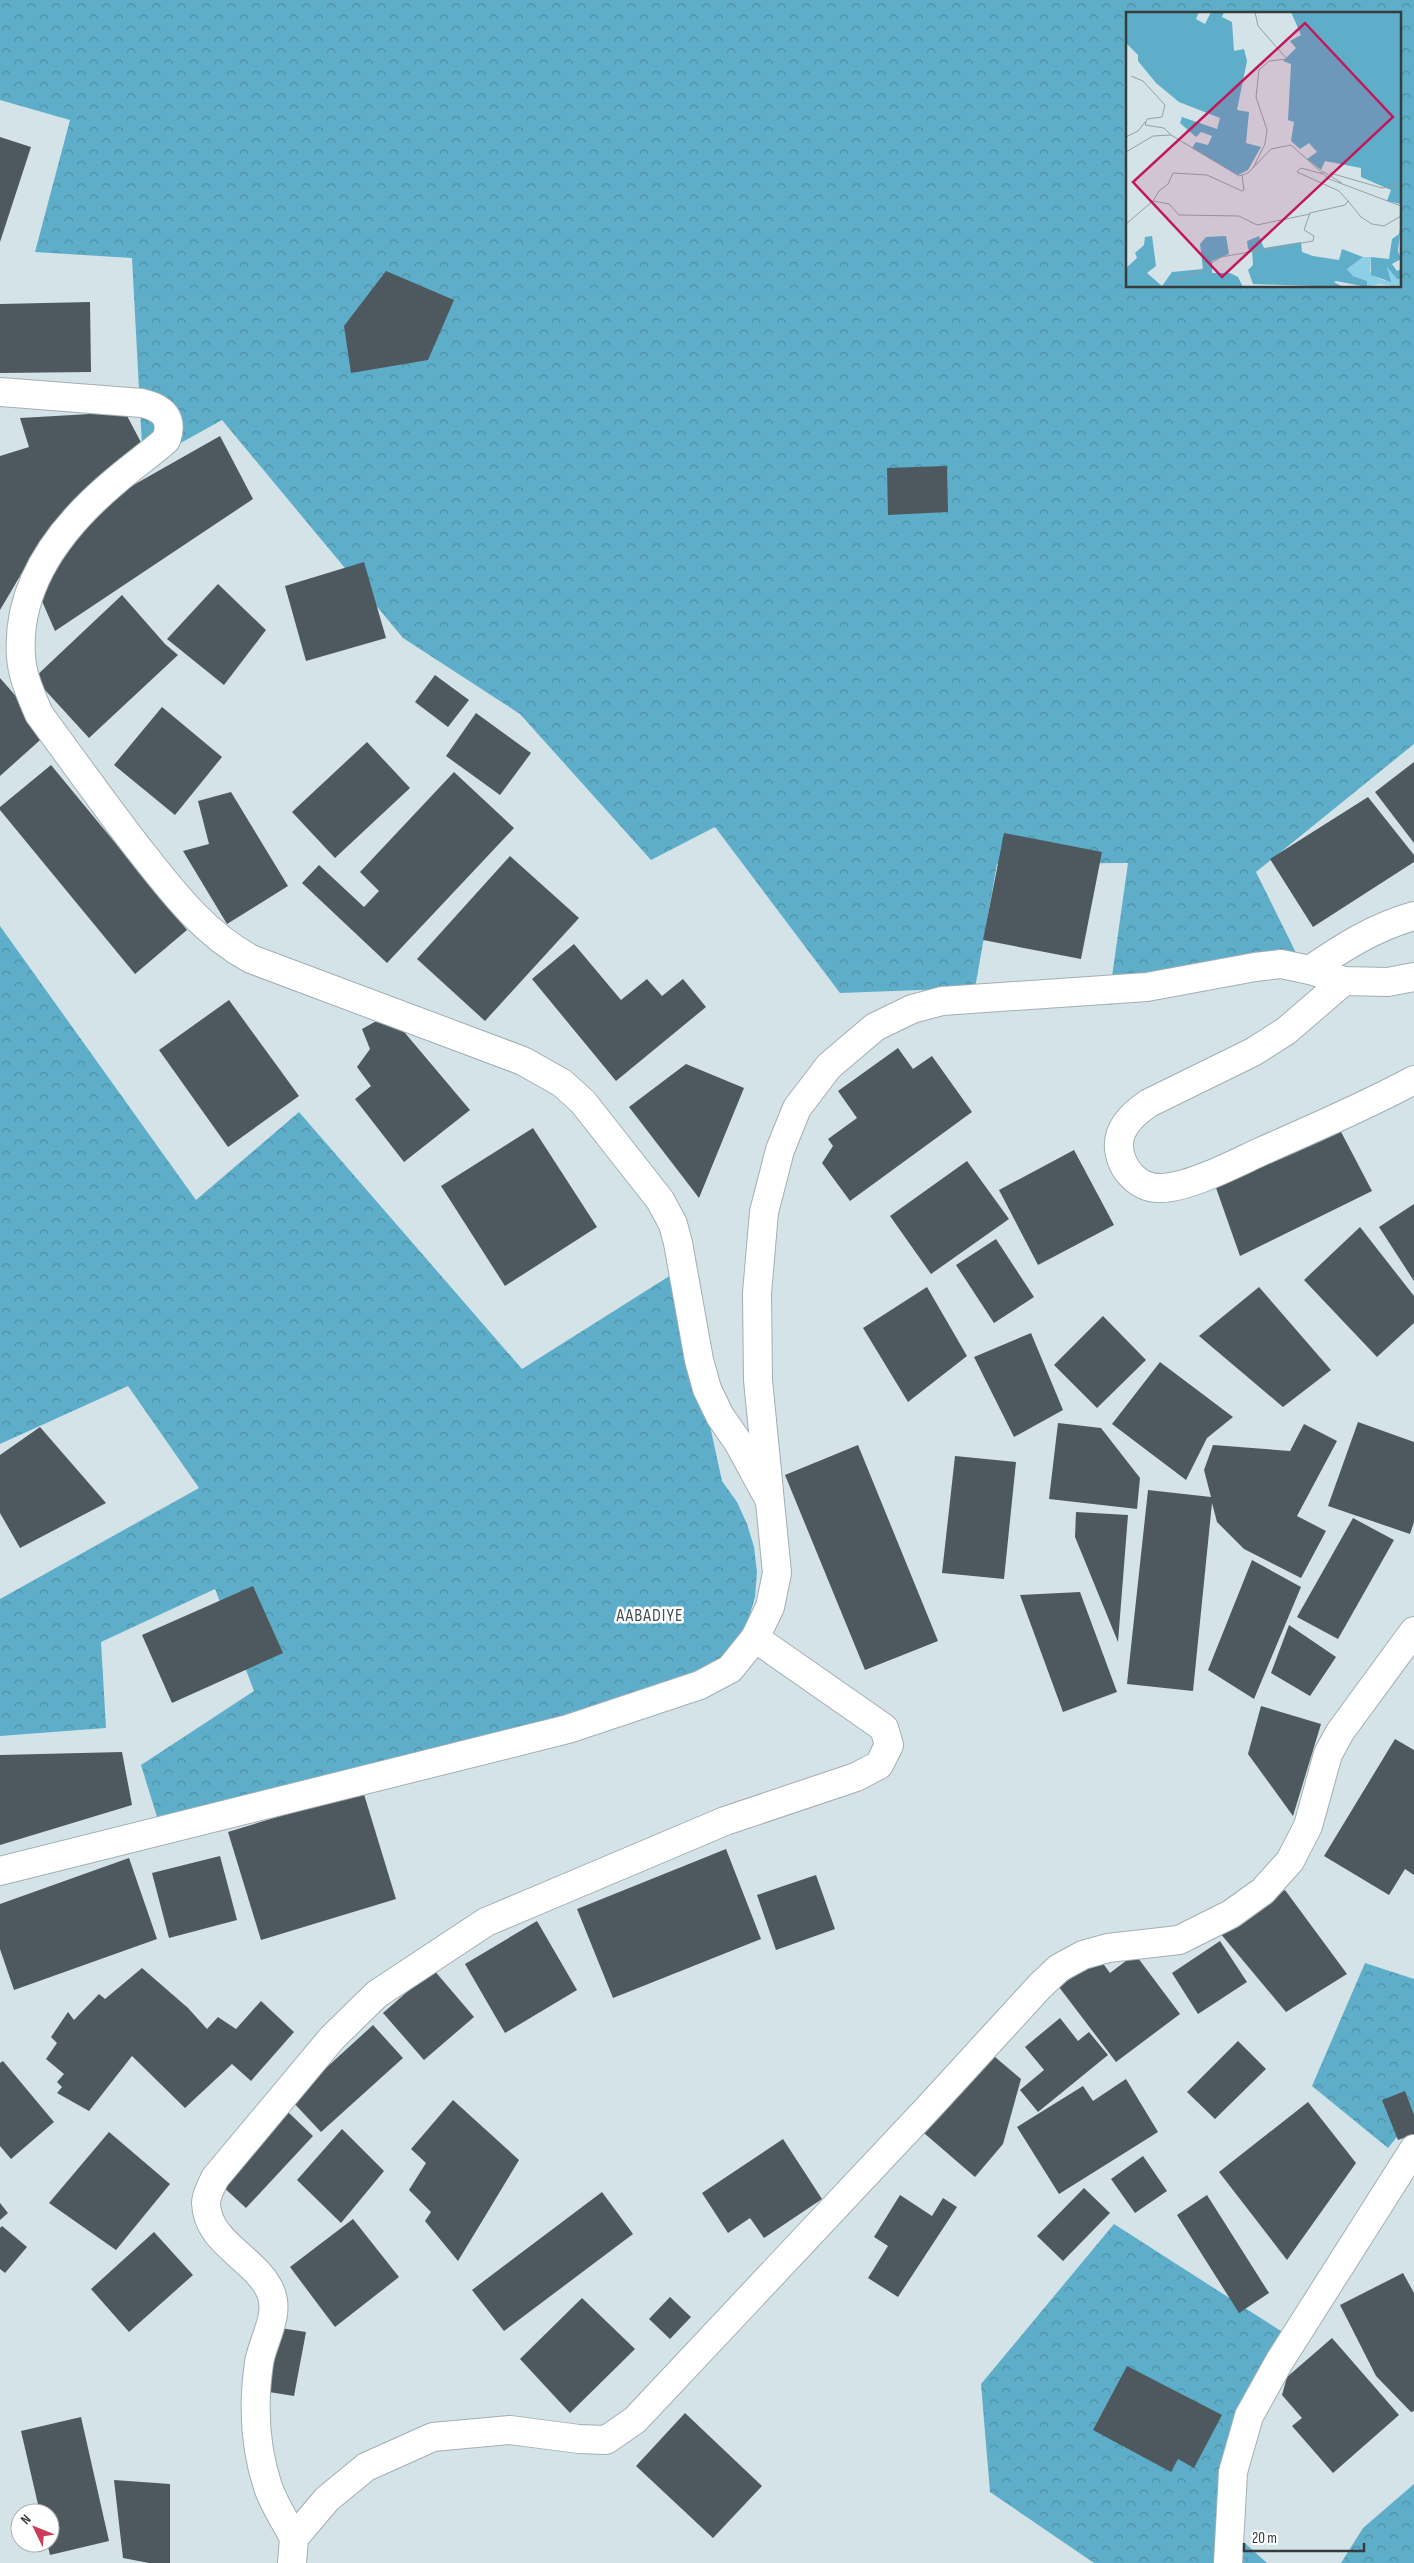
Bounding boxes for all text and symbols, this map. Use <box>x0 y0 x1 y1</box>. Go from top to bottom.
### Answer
inset map <box>1126 12 1402 288</box>
district label: AABADIYE <box>616 1605 683 1626</box>
north arrow <box>10 2503 60 2553</box>
text: N <box>17 2511 35 2528</box>
scale bar <box>1244 2520 1364 2552</box>
text: 20 m <box>1252 2529 1277 2548</box>

